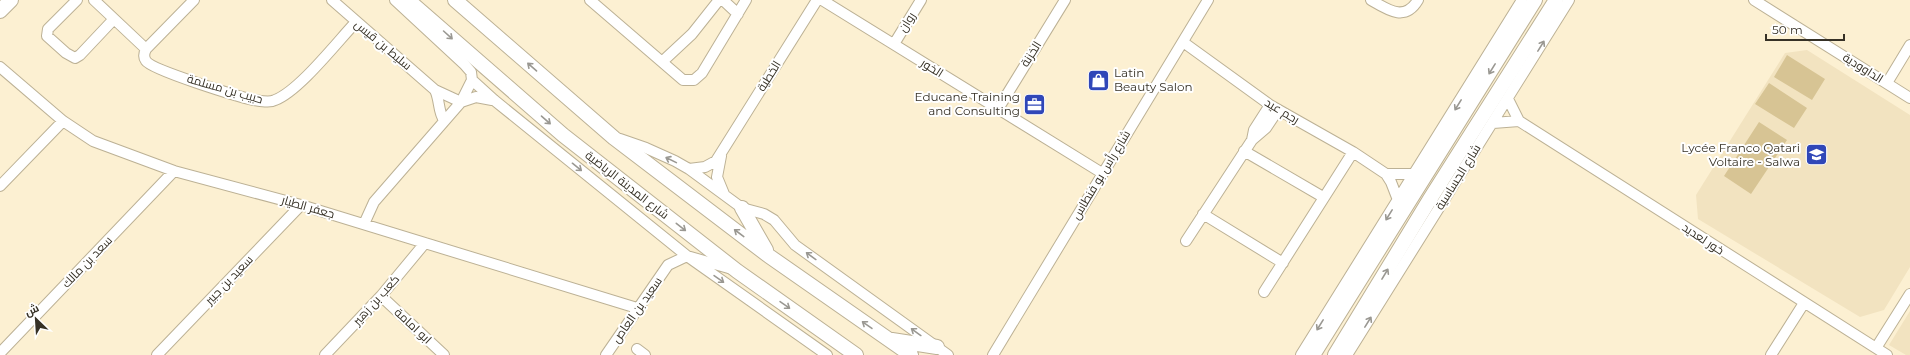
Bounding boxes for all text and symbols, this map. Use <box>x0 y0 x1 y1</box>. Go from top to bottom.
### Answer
street label: روان <box>895 9 918 35</box>
street label: سليط بن قيس <box>352 16 415 73</box>
scale bar <box>1766 16 1844 42</box>
text: 50 m <box>1772 22 1803 37</box>
one-way arrow <box>443 31 453 40</box>
street label: الخزنة <box>1017 38 1044 69</box>
one-way arrow <box>1537 40 1545 52</box>
street label: الداوودية <box>1840 49 1886 86</box>
street label: الخور <box>917 54 946 80</box>
street label: الخطية <box>753 58 784 94</box>
one-way arrow <box>527 62 537 71</box>
one-way arrow <box>1488 63 1496 74</box>
place label: Latin Beauty Salon <box>1114 65 1193 94</box>
shop icon: Latin Beauty Salon <box>1085 67 1111 93</box>
street label: حبيب بن مسلمة <box>186 71 265 107</box>
place label: Educane Training and Consulting <box>914 89 1020 118</box>
office icon: Educane Training and Consulting <box>1022 91 1048 117</box>
street label: رجم عيد <box>1262 94 1302 128</box>
one-way arrow <box>1454 99 1462 110</box>
one-way arrow <box>541 116 552 125</box>
street label: شارع رأس بو فنطاس <box>1068 127 1134 223</box>
place label: Lycée Franco Qatari Voltaire - Salwa <box>1681 140 1800 169</box>
street label: شارع الجساسية <box>1432 141 1485 213</box>
school or university icon: Lycée Franco Qatari Voltaire - Salwa <box>1803 142 1829 168</box>
street label: شارع المدينة الرياضية <box>582 147 672 223</box>
one-way arrow <box>666 156 678 163</box>
one-way arrow <box>572 163 583 172</box>
street label: جعفر الطيار <box>279 192 336 221</box>
one-way arrow <box>1385 209 1393 220</box>
street label: خور لعديد <box>1680 220 1727 258</box>
one-way arrow <box>675 223 686 232</box>
one-way arrow <box>733 228 744 237</box>
street label: سعد بن مالك <box>58 233 115 291</box>
street label: سعيد بن جبير <box>201 252 256 308</box>
one-way arrow <box>805 252 816 260</box>
one-way arrow <box>1381 268 1389 280</box>
street label: كعب بن زهير <box>348 271 402 329</box>
street label: سعيد بن العاص <box>608 274 665 346</box>
one-way arrow <box>713 275 724 283</box>
north arrow <box>16 299 56 339</box>
text: ش <box>22 301 41 319</box>
one-way arrow <box>779 301 790 309</box>
street label: ابو امامة <box>392 305 435 347</box>
one-way arrow <box>1364 316 1372 328</box>
one-way arrow <box>1315 319 1323 331</box>
one-way arrow <box>862 321 873 329</box>
one-way arrow <box>911 328 922 336</box>

